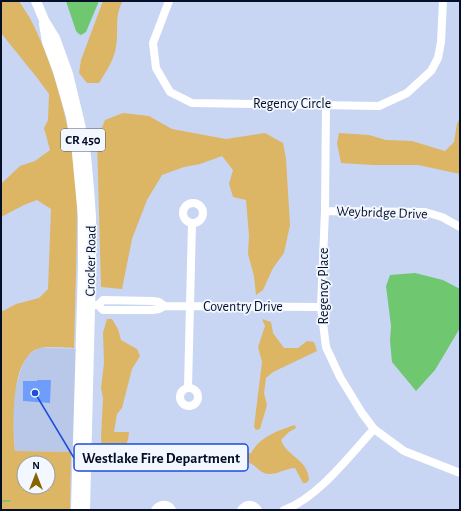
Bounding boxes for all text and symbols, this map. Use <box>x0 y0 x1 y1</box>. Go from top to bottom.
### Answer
street label: Regency Circle <box>253 97 331 111</box>
road number: CR 450 <box>61 129 105 151</box>
street label: Weybridge Drive <box>336 204 428 222</box>
street label: Crocker Road <box>83 225 99 297</box>
street label: Regency Place <box>317 248 331 324</box>
street label: Coventry Drive <box>203 300 283 314</box>
callout: Westlake Fire Department <box>74 444 248 471</box>
text: Westlake Fire Department <box>82 451 240 466</box>
north arrow <box>16 455 56 495</box>
text: N <box>32 460 40 471</box>

